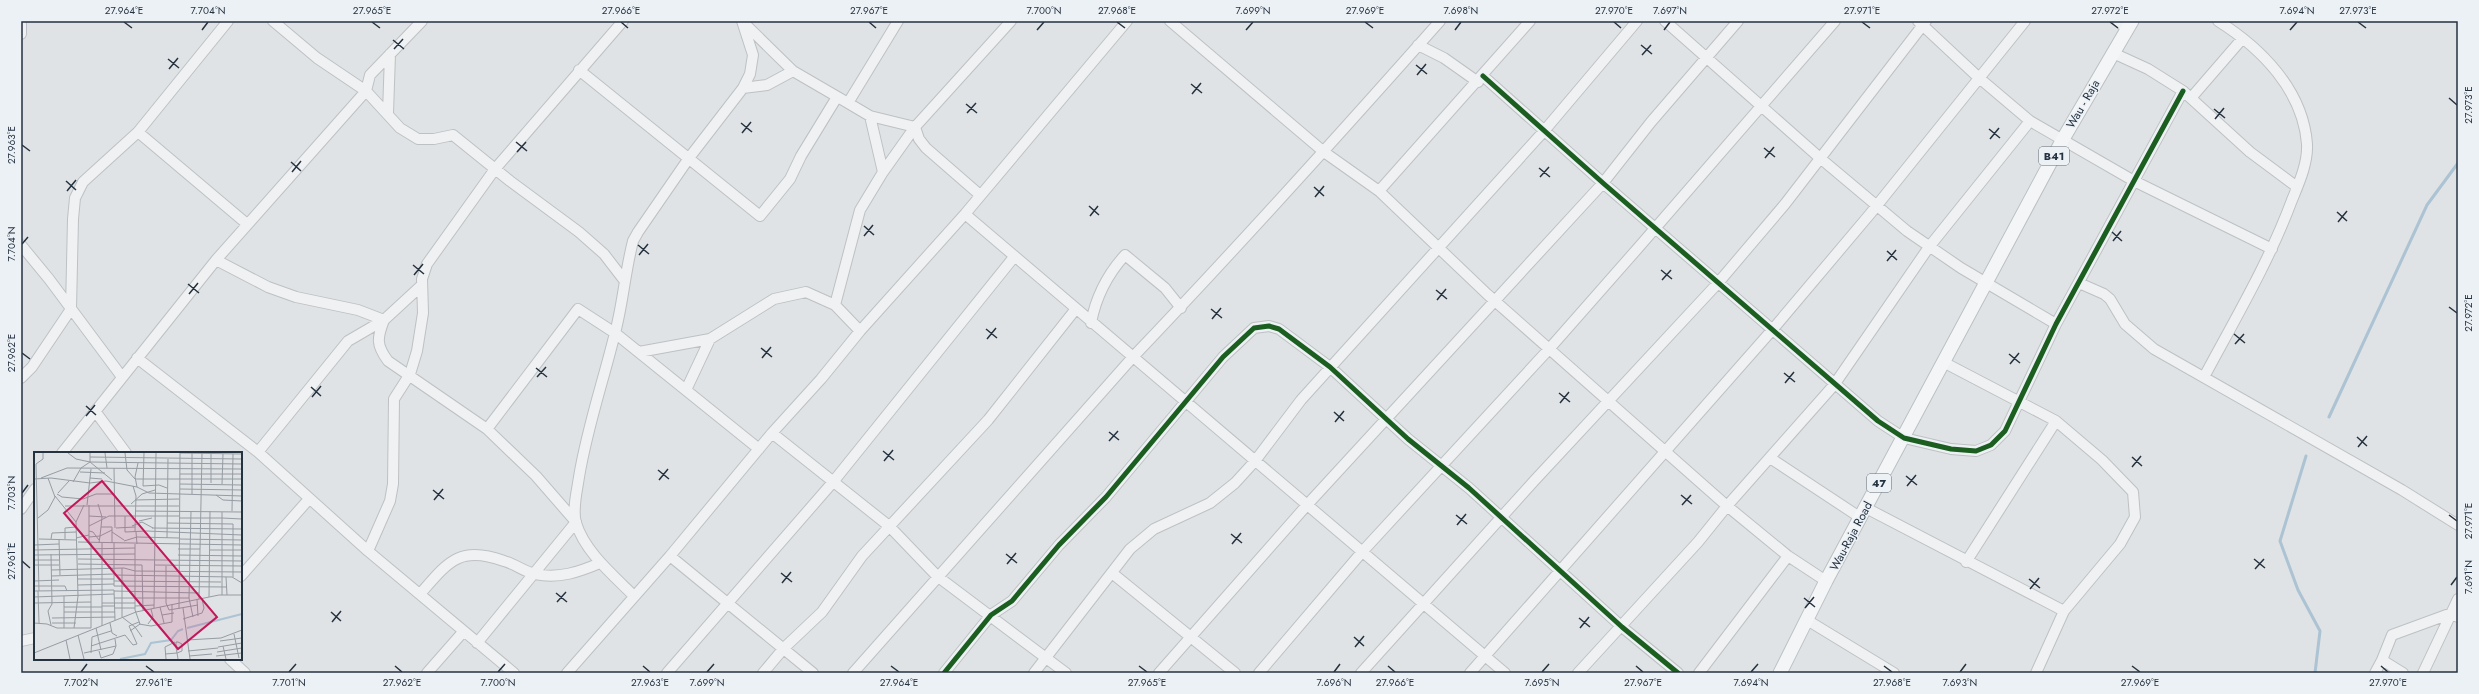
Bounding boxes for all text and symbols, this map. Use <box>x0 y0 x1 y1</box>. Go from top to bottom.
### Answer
text: 27.964°E <box>105 3 143 18</box>
text: 7.704°N <box>191 3 225 18</box>
text: 27.965°E <box>353 3 391 18</box>
text: 27.966°E <box>602 3 640 18</box>
text: 27.967°E <box>850 3 888 18</box>
text: 7.700°N <box>1026 3 1062 18</box>
text: 27.968°E <box>1098 3 1136 18</box>
text: 7.699°N <box>1235 3 1271 18</box>
text: 27.969°E <box>1346 3 1384 18</box>
text: 7.698°N <box>1444 3 1478 18</box>
text: 27.970°E <box>1595 3 1633 18</box>
text: 7.697°N <box>1653 3 1687 18</box>
text: 27.971°E <box>1844 3 1880 18</box>
text: 27.972°E <box>2091 3 2129 18</box>
text: 7.694°N <box>2279 3 2315 18</box>
text: 27.973°E <box>2339 3 2377 18</box>
street label: Wau - Raja <box>2062 76 2104 132</box>
text: 27.973°E <box>2461 86 2476 124</box>
text: 27.963°E <box>4 126 19 164</box>
road number: B41 <box>2039 147 2069 165</box>
text: 7.704°N <box>4 227 19 261</box>
text: 27.972°E <box>2461 294 2476 332</box>
text: 27.962°E <box>4 334 19 372</box>
inset map <box>34 452 242 660</box>
road number: 47 <box>1867 474 1891 492</box>
text: 7.703°N <box>4 476 19 510</box>
street label: Wau-Raja Road <box>1825 498 1877 574</box>
text: 27.971°E <box>2461 503 2476 539</box>
text: 27.961°E <box>4 542 19 580</box>
text: 7.691°N <box>2461 560 2476 594</box>
text: 7.702°N <box>64 675 98 690</box>
text: 27.961°E <box>135 675 173 690</box>
text: 7.701°N <box>272 675 306 690</box>
text: 27.962°E <box>383 675 421 690</box>
text: 7.700°N <box>480 675 516 690</box>
text: 27.963°E <box>631 675 669 690</box>
text: 7.699°N <box>689 675 725 690</box>
text: 27.964°E <box>880 675 918 690</box>
text: 27.965°E <box>1128 675 1166 690</box>
text: 7.696°N <box>1316 675 1352 690</box>
text: 27.966°E <box>1376 675 1414 690</box>
text: 7.695°N <box>1525 675 1559 690</box>
text: 27.967°E <box>1624 675 1662 690</box>
text: 7.694°N <box>1733 675 1769 690</box>
text: 27.968°E <box>1873 675 1911 690</box>
text: 7.693°N <box>1943 675 1977 690</box>
text: 27.969°E <box>2121 675 2159 690</box>
text: 27.970°E <box>2369 675 2407 690</box>

